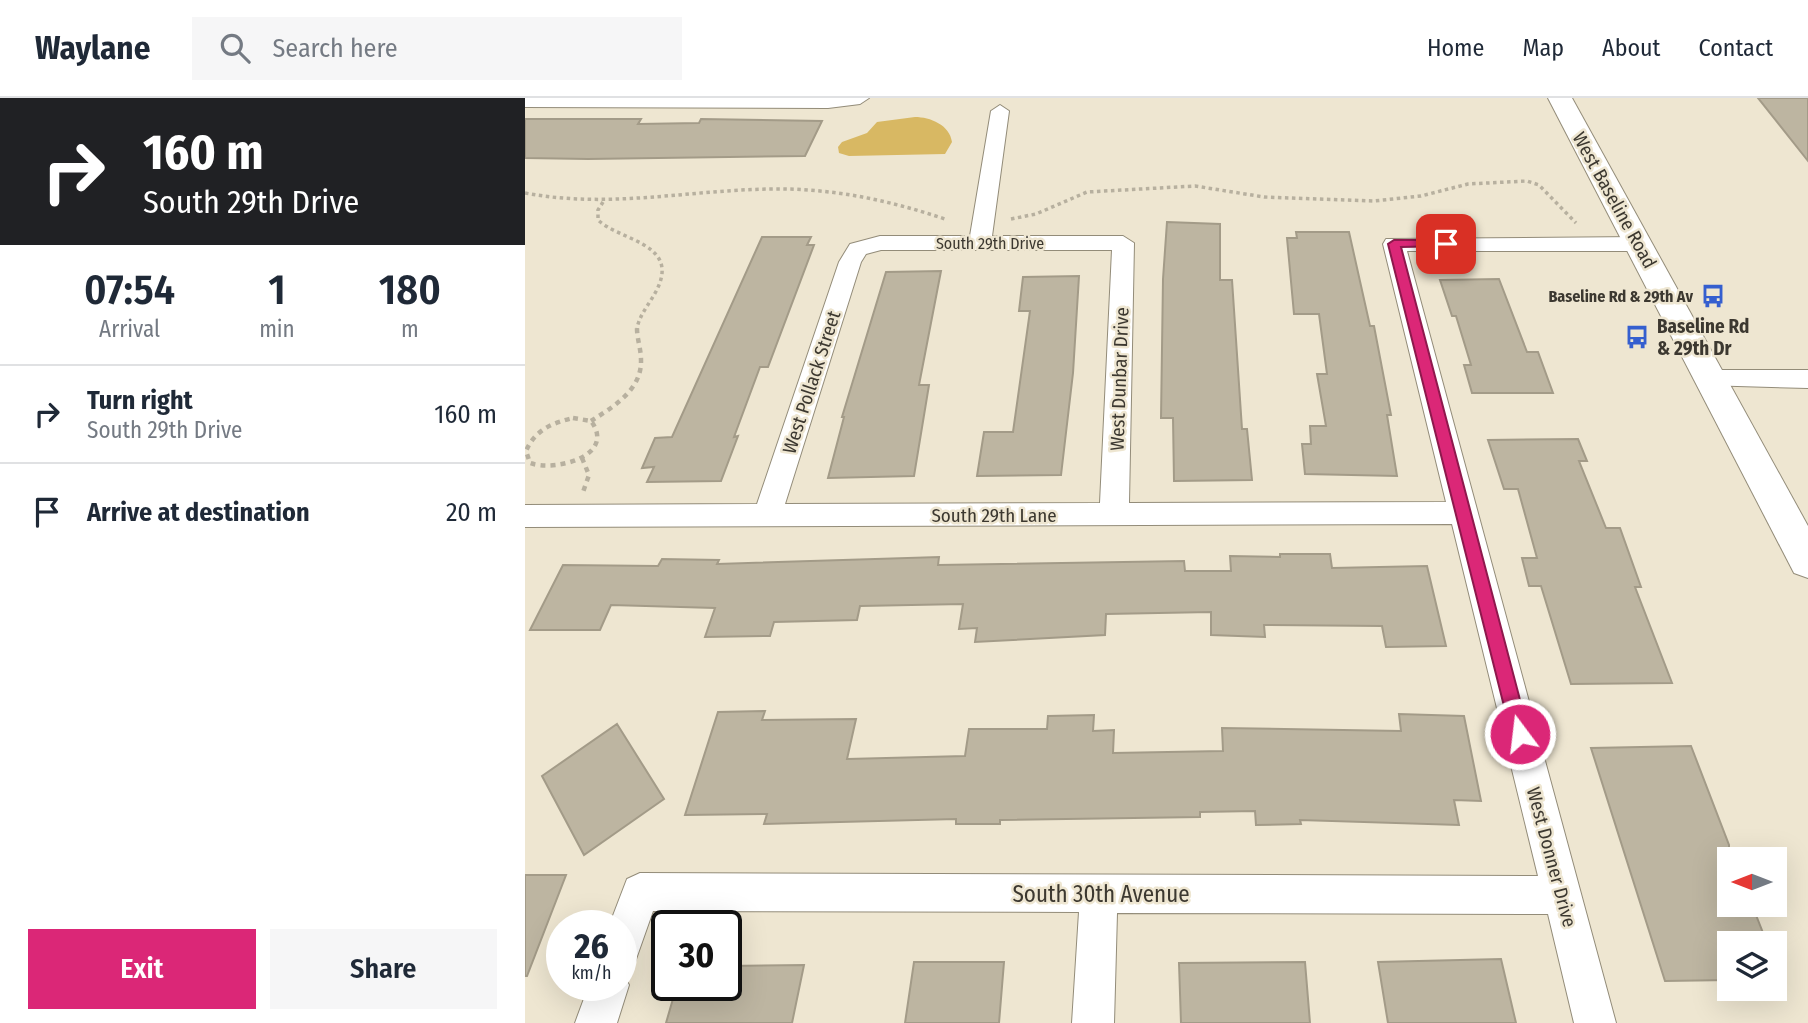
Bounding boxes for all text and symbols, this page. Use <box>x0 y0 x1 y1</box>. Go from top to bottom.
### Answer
search box <box>192 17 682 80</box>
text: Waylane <box>35 28 150 68</box>
icon: search <box>216 29 254 67</box>
text: Search here <box>272 33 398 64</box>
text: Home <box>1427 34 1484 62</box>
text: Map <box>1522 34 1564 62</box>
text: About <box>1602 34 1660 62</box>
text: Contact <box>1698 34 1773 62</box>
text: 160 m <box>143 123 264 182</box>
icon: right <box>28 126 119 217</box>
street label: West Baseline Road <box>1568 128 1662 272</box>
text: South 29th Drive <box>143 183 359 221</box>
pin <box>1416 214 1476 274</box>
icon: arrive <box>1427 225 1465 263</box>
street label: South 29th Drive <box>936 234 1044 253</box>
text: 07:54 <box>84 265 175 315</box>
text: 1 <box>268 265 286 315</box>
text: 180 <box>379 265 441 315</box>
bus stop icon: Baseline Rd & 29th Av <box>1699 282 1727 310</box>
place label: Baseline Rd & 29th Av <box>1548 287 1693 306</box>
street label: West Pollack Street <box>778 307 846 457</box>
street label: West Dunbar Drive <box>1105 307 1134 451</box>
text: Arrival <box>99 315 160 343</box>
text: min <box>259 315 295 343</box>
text: m <box>401 315 419 343</box>
place label: Baseline Rd & 29th Dr <box>1657 315 1749 360</box>
bus stop icon: Baseline Rd & 29th Dr <box>1623 323 1651 351</box>
text: Turn right <box>87 385 193 416</box>
icon: right <box>28 395 66 433</box>
text: 160 m <box>434 399 497 430</box>
text: South 29th Drive <box>87 416 242 444</box>
icon: arrive <box>28 493 66 531</box>
text: Arrive at destination <box>87 497 310 528</box>
text: 20 m <box>446 497 497 528</box>
street label: South 29th Lane <box>931 504 1057 527</box>
position arrow <box>1483 697 1557 771</box>
street label: West Donner Drive <box>1522 785 1581 930</box>
north arrow <box>1717 847 1787 917</box>
map controls <box>1717 847 1787 1001</box>
street label: South 30th Avenue <box>1012 880 1190 908</box>
speed limit sign: 30 <box>651 910 742 1001</box>
text: 26 <box>574 925 609 967</box>
button: Exit <box>28 929 256 1009</box>
button: Share <box>270 929 497 1009</box>
button: layers <box>1717 931 1787 1001</box>
text: km/h <box>571 962 612 984</box>

